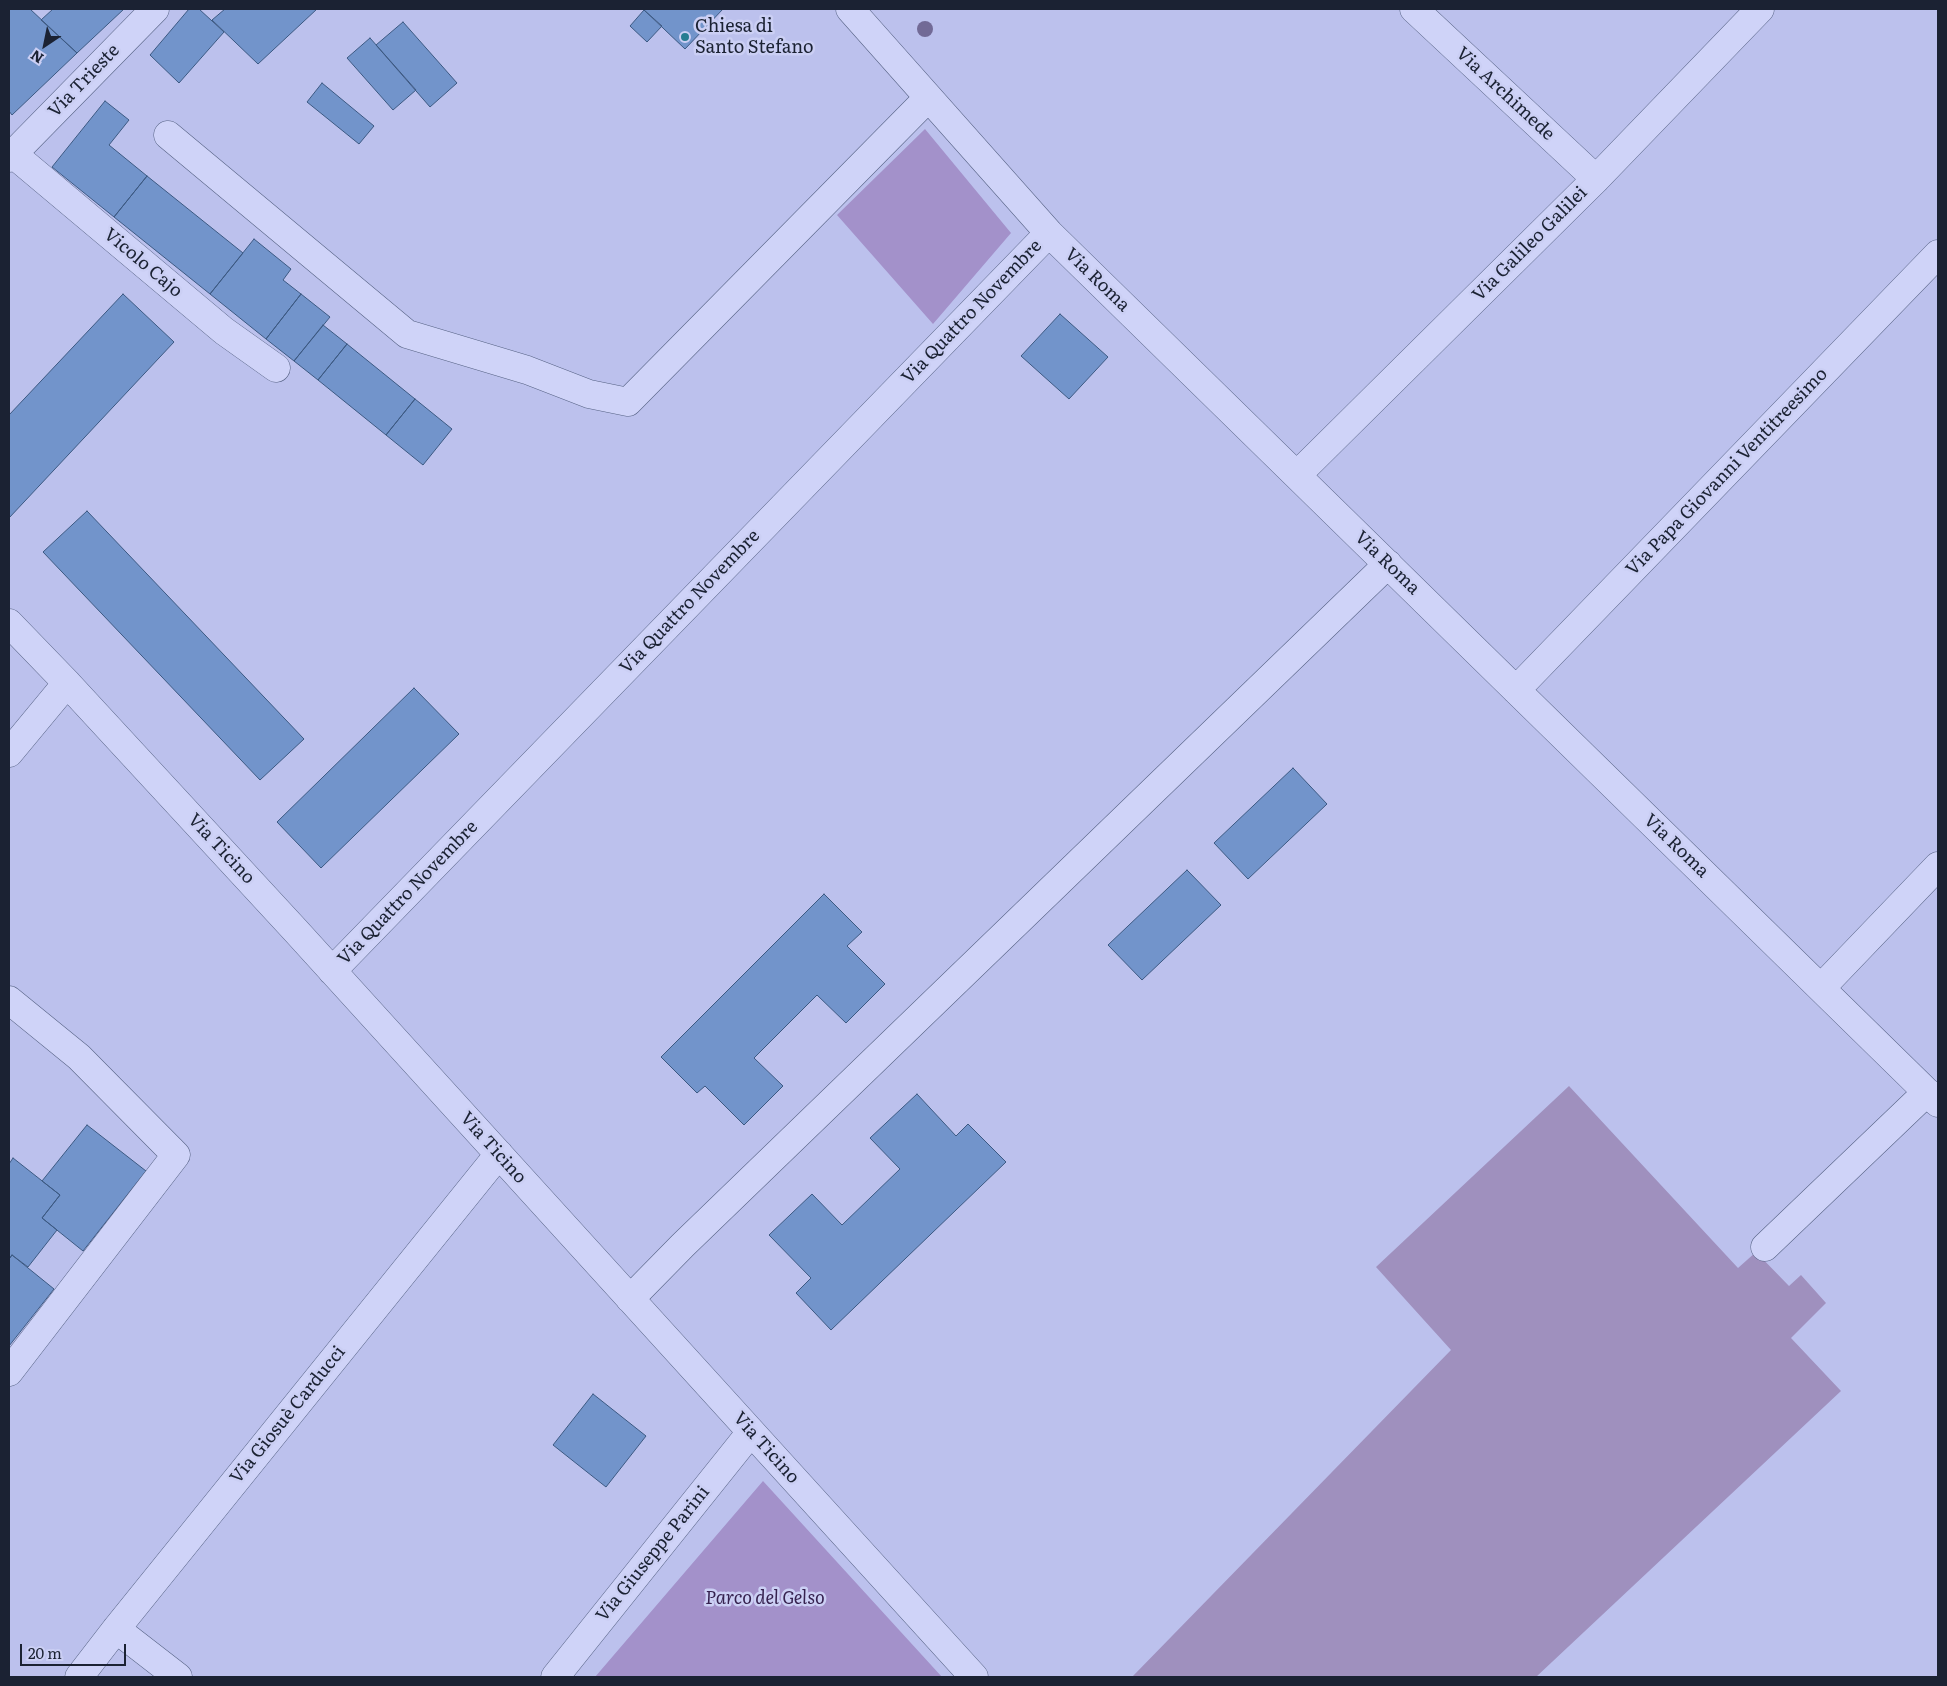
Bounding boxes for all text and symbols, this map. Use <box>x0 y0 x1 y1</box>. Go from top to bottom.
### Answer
place label: Chiesa di Santo Stefano <box>695 16 814 58</box>
north arrow <box>20 20 70 70</box>
marker: Chiesa di Santo Stefano <box>679 31 691 43</box>
street label: Via Trieste <box>44 40 124 122</box>
street label: Via Archimede <box>1451 43 1559 145</box>
text: N <box>26 46 47 69</box>
street label: Via Galileo Galilei <box>1468 182 1592 306</box>
street label: Vicolo Cajo <box>99 224 187 302</box>
street label: Via Quattro Novembre <box>897 235 1047 389</box>
street label: Via Roma <box>1060 244 1134 316</box>
street label: Via Papa Giovanni Ventitreesimo <box>1622 364 1832 580</box>
street label: Via Quattro Novembre <box>615 525 765 679</box>
street label: Via Roma <box>1350 527 1424 599</box>
street label: Via Ticino <box>183 809 259 889</box>
street label: Via Roma <box>1639 810 1713 882</box>
street label: Via Quattro Novembre <box>333 816 483 970</box>
street label: Via Ticino <box>455 1108 531 1188</box>
street label: Via Giosuè Carducci <box>226 1342 350 1488</box>
street label: Via Ticino <box>728 1408 804 1488</box>
street label: Via Giuseppe Parini <box>592 1482 714 1626</box>
park label: Parco del Gelso <box>705 1588 825 1610</box>
scale bar <box>22 1634 129 1666</box>
text: 20 m <box>28 1641 62 1664</box>

